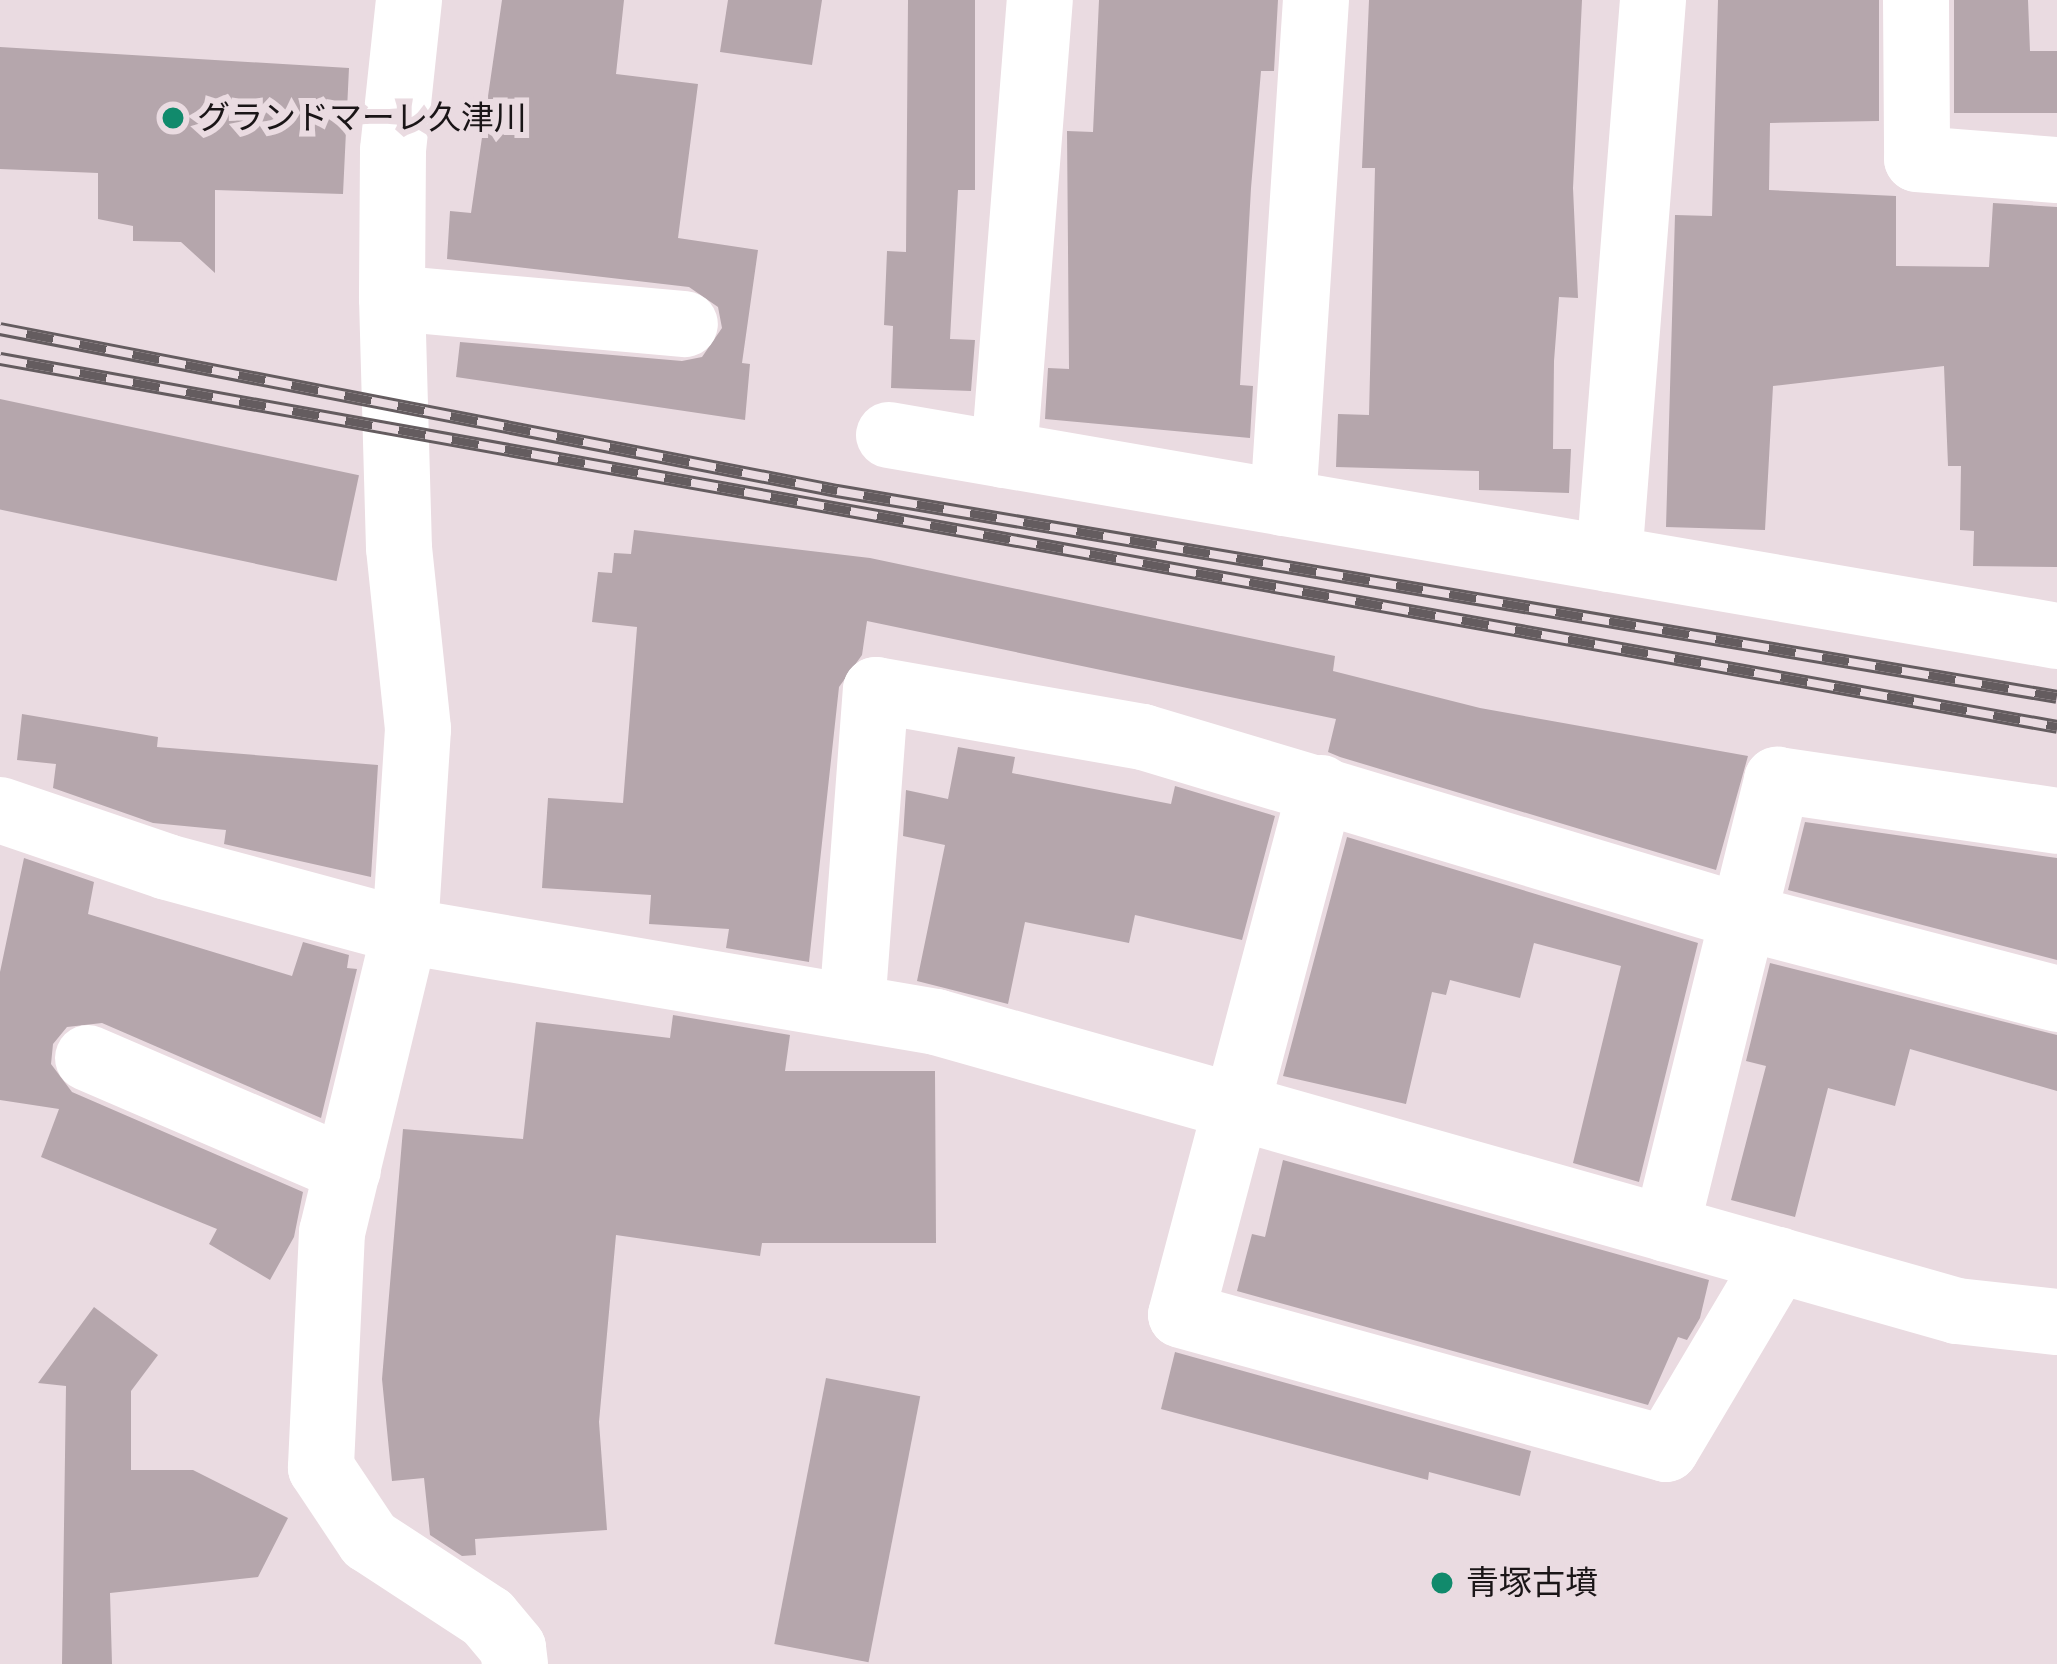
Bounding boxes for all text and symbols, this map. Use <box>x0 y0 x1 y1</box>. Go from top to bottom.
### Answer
place label: グランドマーレ久津川 <box>197 98 527 138</box>
marker: グランドマーレ久津川 <box>160 105 186 131</box>
place label: 青塚古墳 <box>1466 1563 1598 1603</box>
marker: 青塚古墳 <box>1429 1570 1455 1596</box>

